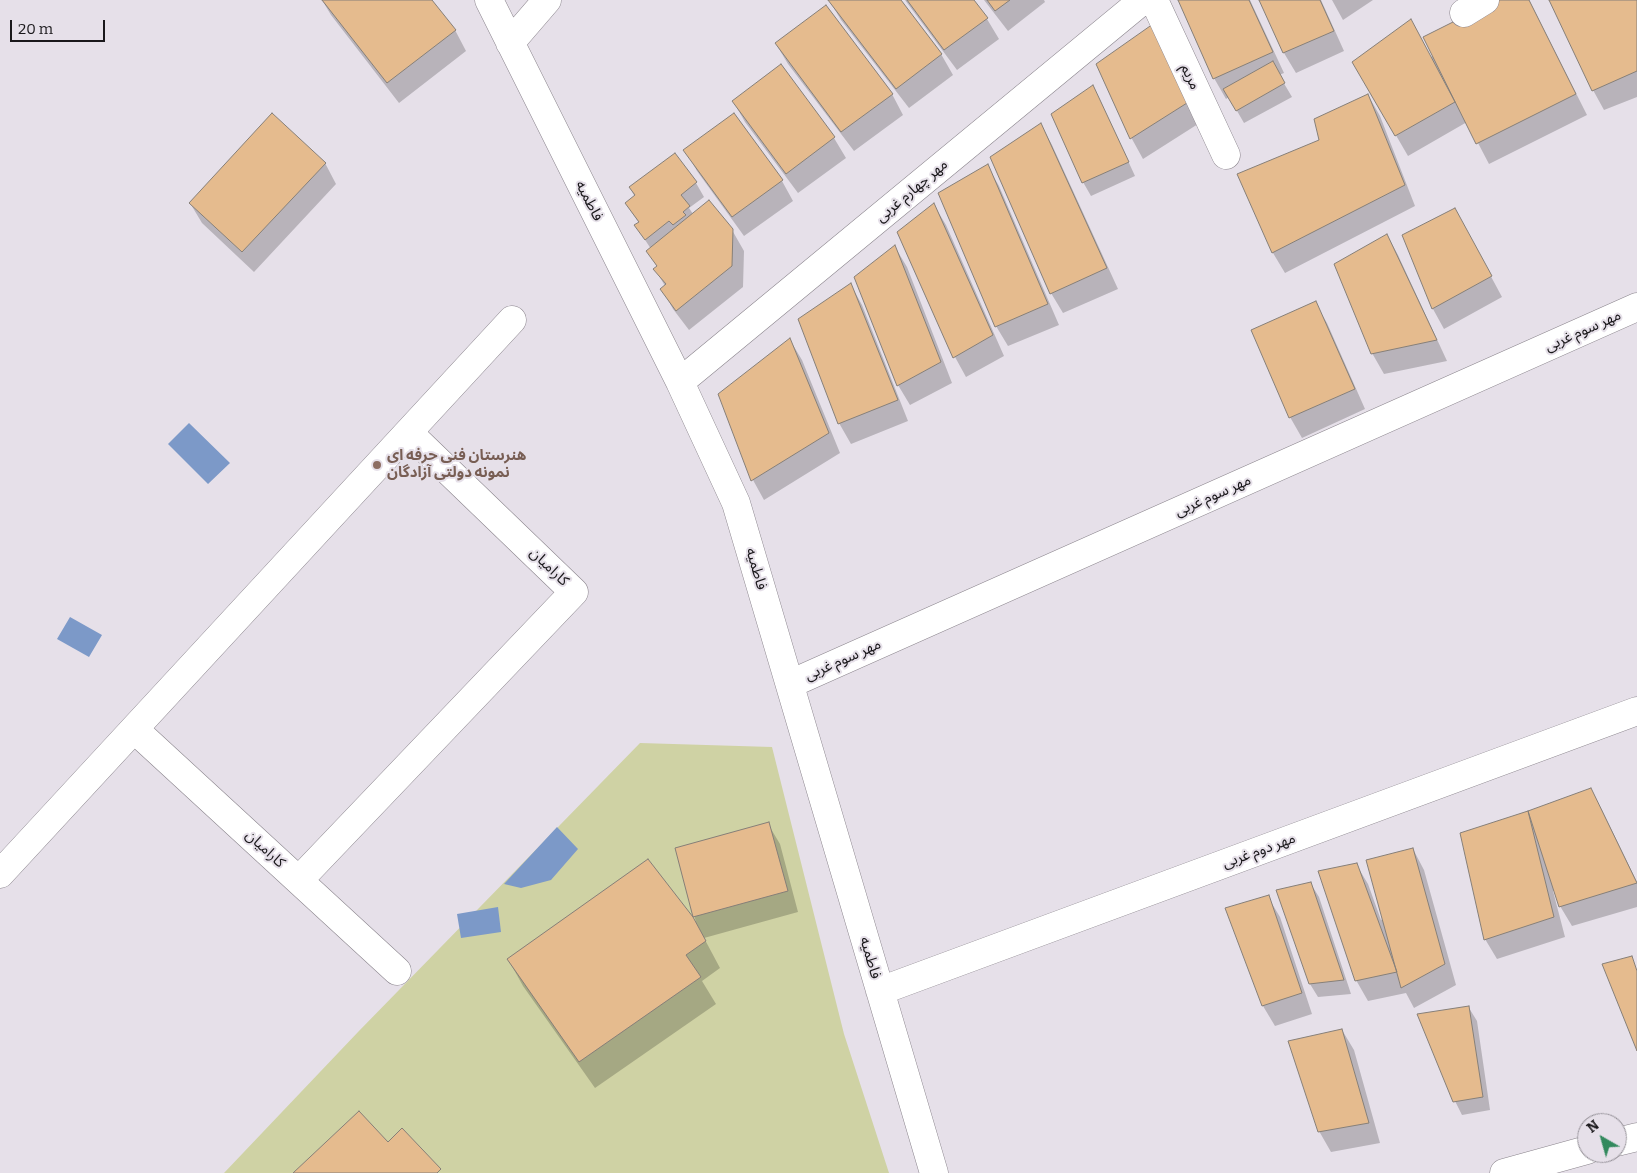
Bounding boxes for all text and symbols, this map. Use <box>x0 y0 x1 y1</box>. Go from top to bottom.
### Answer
scale bar <box>12 10 108 42</box>
text: 20 m <box>18 20 53 38</box>
street label: مریم <box>1176 61 1204 93</box>
street label: مهر چهارم غربی <box>872 156 952 226</box>
street label: فاطمیه <box>571 178 607 224</box>
street label: مهر سوم غربی <box>1542 306 1624 356</box>
place label: هنرستان فنی حرفه ای نمونه دولتی آزادگان <box>387 447 526 482</box>
marker: هنرستان فنی حرفه ای نمونه دولتی آزادگان <box>371 459 383 471</box>
street label: مهر سوم غربی <box>1172 471 1254 521</box>
street label: کارامیان <box>526 544 572 590</box>
street label: فاطمیه <box>741 546 771 592</box>
street label: مهر سوم غربی <box>802 635 884 685</box>
street label: کارامیان <box>242 826 288 872</box>
street label: مهر دوم غربی <box>1220 829 1298 873</box>
street label: فاطمیه <box>855 935 885 981</box>
north arrow <box>1577 1113 1627 1163</box>
text: N <box>1584 1117 1603 1137</box>

